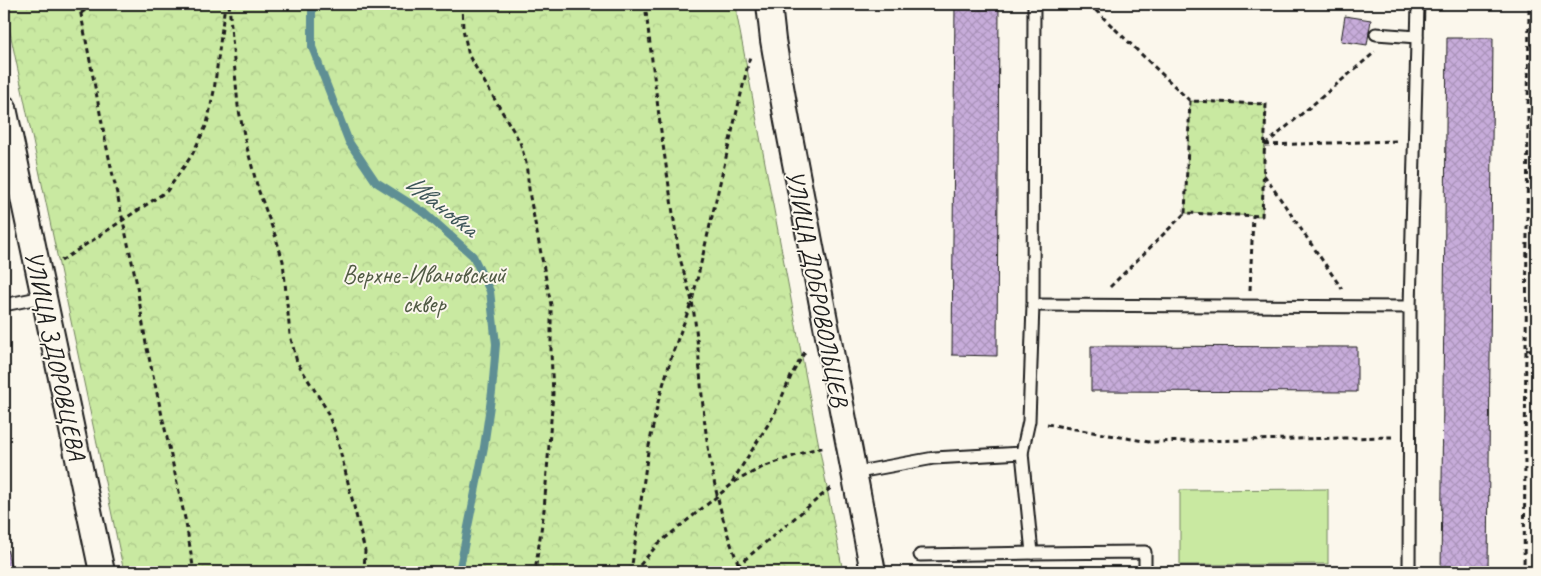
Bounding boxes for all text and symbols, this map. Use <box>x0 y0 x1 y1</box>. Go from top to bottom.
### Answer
water label: Ивановка <box>399 167 487 246</box>
street label: УЛИЦА ДОБРОВОЛЬЦЕВ <box>778 167 856 411</box>
street label: УЛИЦА ЗДОРОВЦЕВА <box>17 248 93 464</box>
park label: Верхне-Ивановский сквер <box>342 259 507 320</box>

